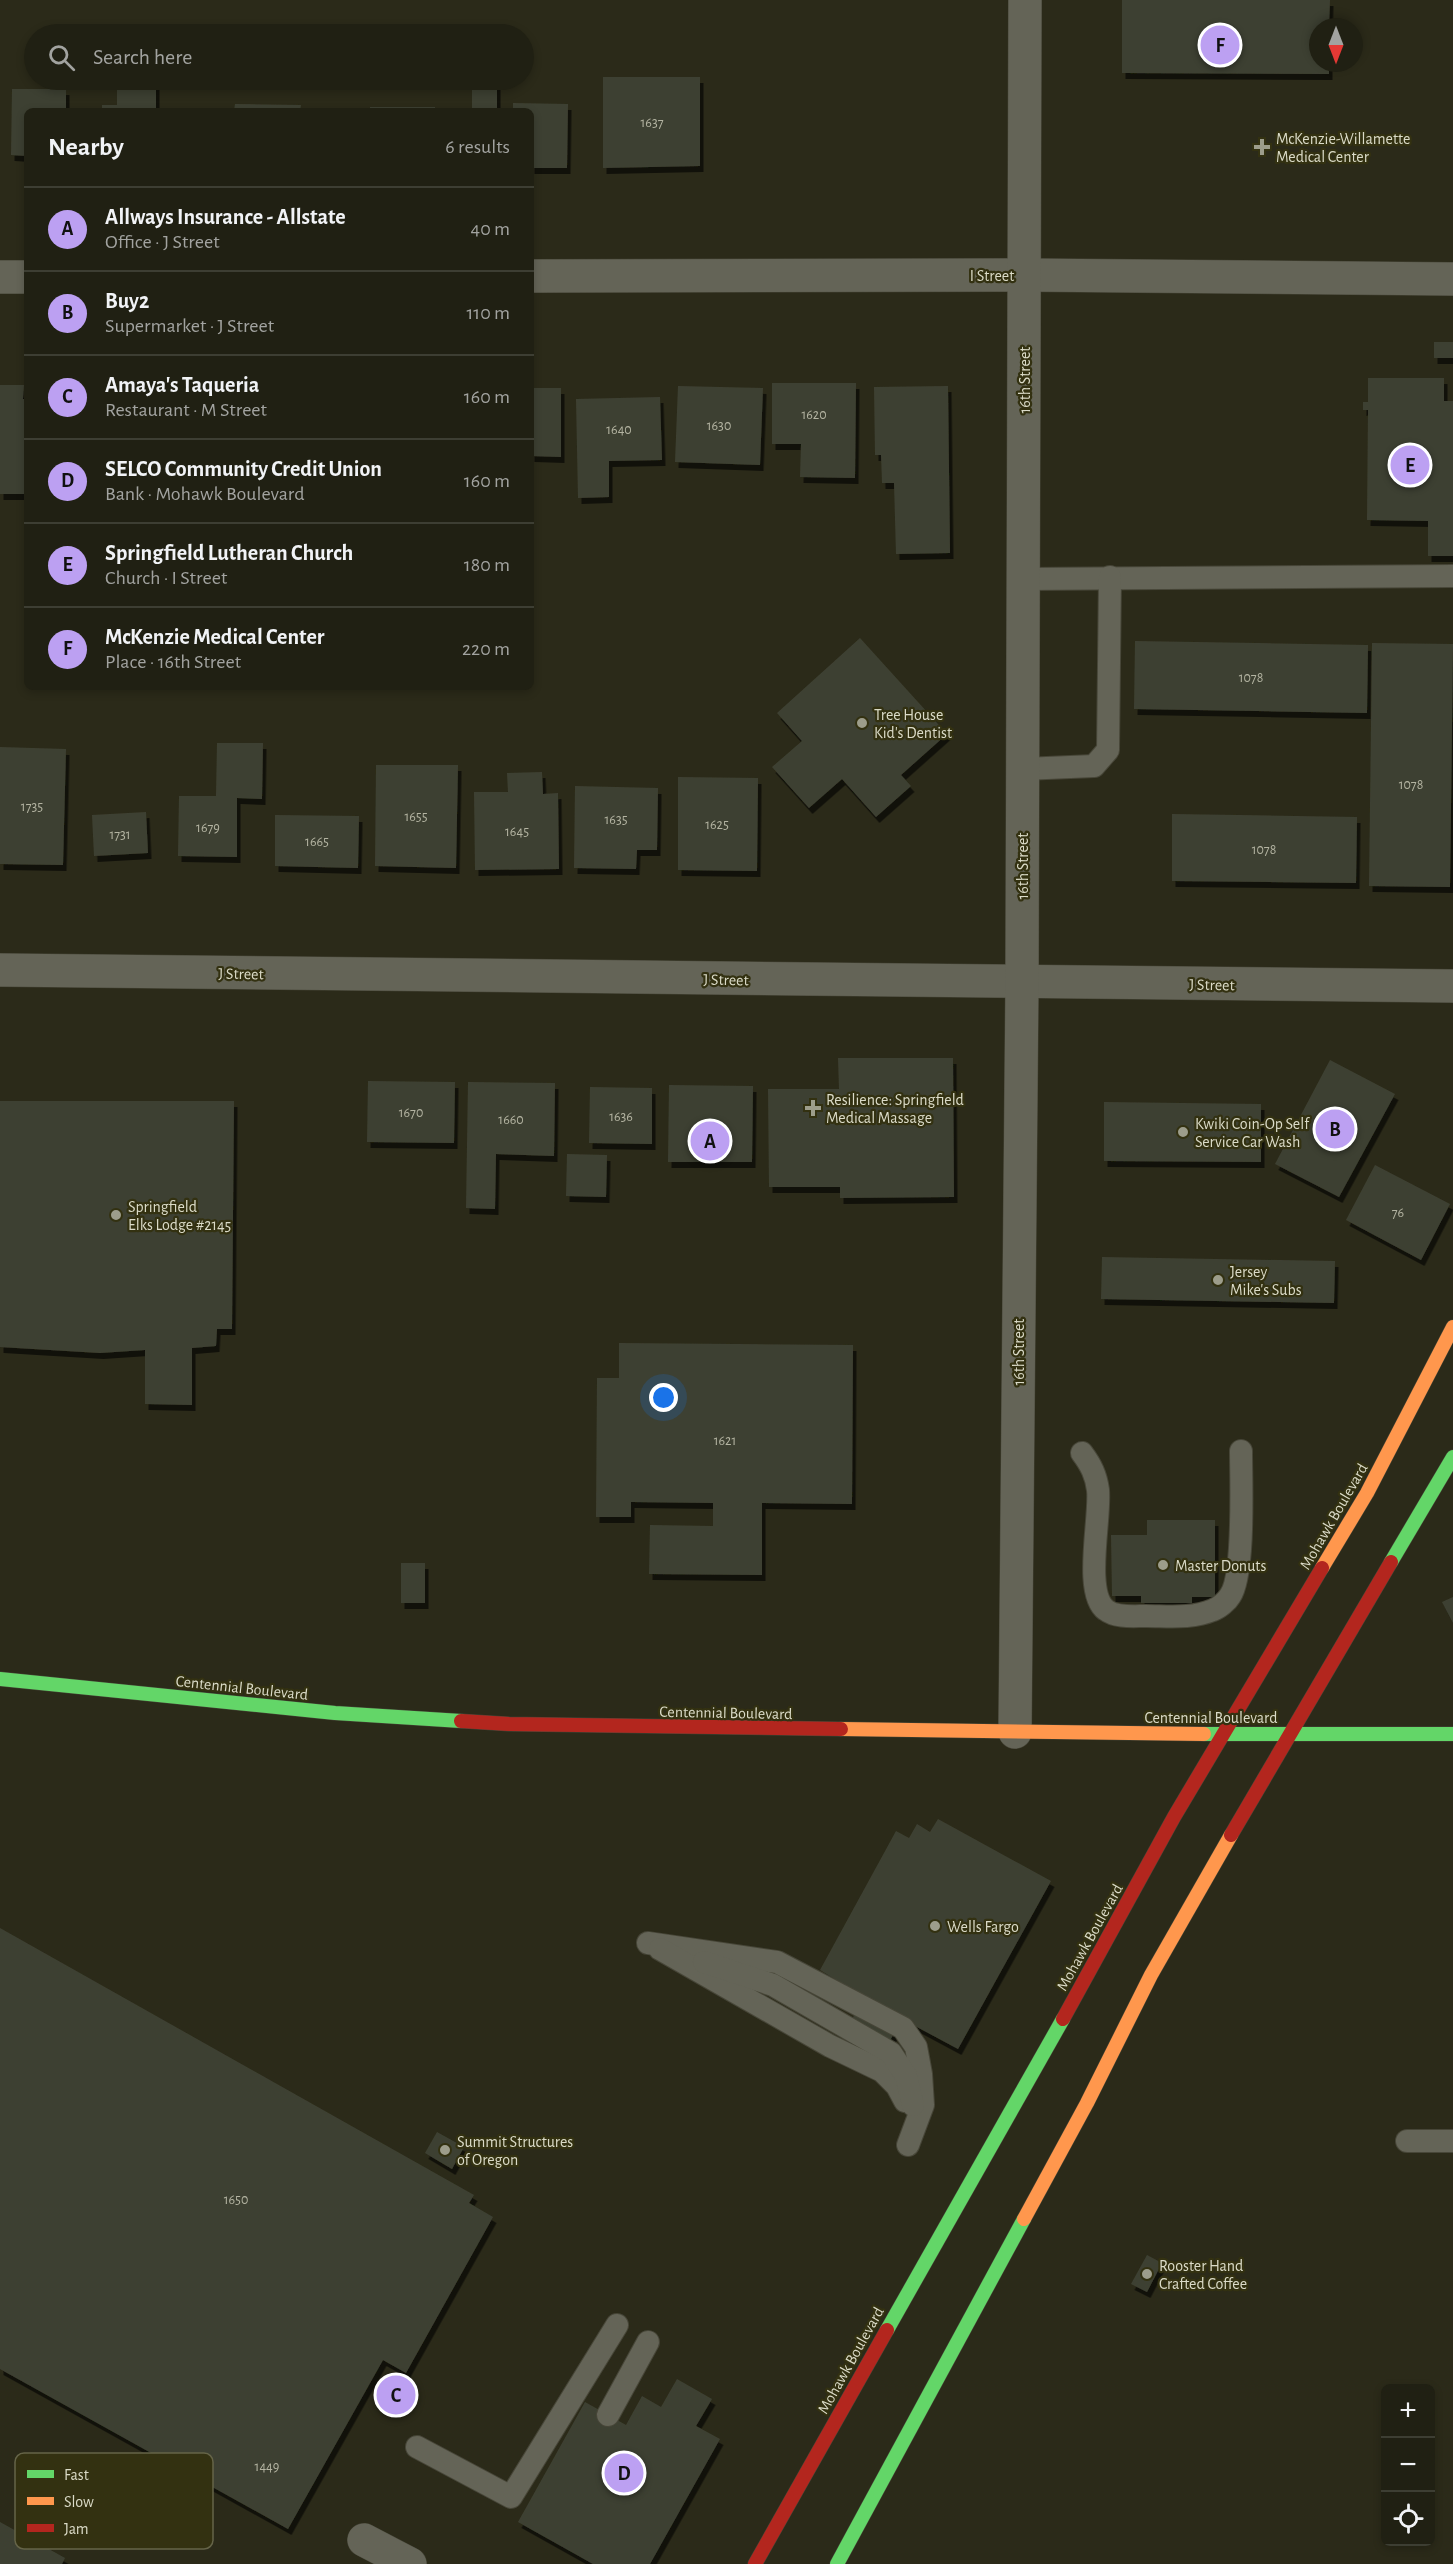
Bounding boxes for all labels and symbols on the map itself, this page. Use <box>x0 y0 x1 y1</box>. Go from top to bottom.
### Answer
north arrow <box>1309 18 1363 72</box>
pin: F <box>1200 22 1240 68</box>
house number: 1637 <box>640 116 664 130</box>
place label: McKenzie-Willamette Medical Center <box>1276 131 1410 165</box>
marker: McKenzie-Willamette Medical Center <box>1253 138 1271 156</box>
street label: I Street <box>970 268 1014 284</box>
street label: 16th Street <box>1017 347 1033 413</box>
house number: 1620 <box>801 408 827 422</box>
house number: 1630 <box>707 419 731 433</box>
house number: 1640 <box>606 423 632 437</box>
pin: E <box>1390 442 1430 488</box>
house number: 1078 <box>1239 671 1263 685</box>
place label: Tree House Kid's Dentist <box>874 707 952 741</box>
marker: Tree House Kid's Dentist <box>855 716 869 730</box>
house number: 1078 <box>1399 778 1423 792</box>
house number: 1735 <box>21 800 43 814</box>
house number: 1655 <box>404 810 428 824</box>
house number: 1635 <box>604 813 628 827</box>
house number: 1625 <box>705 818 729 832</box>
house number: 1679 <box>196 821 220 835</box>
house number: 1645 <box>505 825 529 839</box>
house number: 1731 <box>109 828 131 842</box>
street label: 16th Street <box>1015 833 1031 899</box>
house number: 1665 <box>305 835 329 849</box>
house number: 1078 <box>1252 843 1276 857</box>
street label: J Street <box>218 966 264 982</box>
street label: J Street <box>703 972 749 988</box>
street label: J Street <box>1189 977 1235 993</box>
place label: Resilience: Springfield Medical Massage <box>826 1092 964 1126</box>
marker: Resilience: Springfield Medical Massage <box>804 1099 822 1117</box>
house number: 1670 <box>399 1106 423 1120</box>
pin: B <box>1316 1106 1354 1152</box>
house number: 1636 <box>609 1110 633 1124</box>
house number: 1660 <box>498 1113 524 1127</box>
place label: Kwiki Coin-Op Self Service Car Wash <box>1195 1116 1310 1150</box>
pin: A <box>690 1118 730 1164</box>
marker: Kwiki Coin-Op Self Service Car Wash <box>1176 1125 1190 1139</box>
place label: Springfield Elks Lodge #2145 <box>128 1199 231 1233</box>
house number: 76 <box>1392 1206 1404 1220</box>
marker: Springfield Elks Lodge #2145 <box>109 1208 123 1222</box>
place label: Jersey Mike's Subs <box>1230 1264 1302 1298</box>
marker: Jersey Mike's Subs <box>1211 1273 1225 1287</box>
street label: 16th Street <box>1011 1319 1027 1385</box>
your location <box>649 1383 678 1412</box>
house number: 1621 <box>714 1434 736 1448</box>
street label: Mohawk Boulevard <box>1297 1461 1371 1572</box>
marker: Master Donuts <box>1156 1558 1170 1572</box>
place label: Master Donuts <box>1175 1558 1266 1574</box>
street label: Centennial Boulevard <box>175 1673 309 1703</box>
street label: Centennial Boulevard <box>659 1704 793 1722</box>
street label: Centennial Boulevard <box>1144 1710 1278 1726</box>
street label: Mohawk Boulevard <box>1054 1881 1126 1994</box>
marker: Wells Fargo <box>928 1919 942 1933</box>
place label: Wells Fargo <box>947 1919 1019 1935</box>
place label: Summit Structures of Oregon <box>457 2134 573 2168</box>
marker: Summit Structures of Oregon <box>438 2143 452 2157</box>
house number: 1650 <box>224 2193 248 2207</box>
place label: Rooster Hand Crafted Coffee <box>1159 2258 1247 2292</box>
marker: Rooster Hand Crafted Coffee <box>1140 2267 1154 2281</box>
street label: Mohawk Boulevard <box>815 2304 887 2417</box>
pin: C <box>376 2372 416 2418</box>
pin: D <box>604 2450 644 2496</box>
legend <box>15 2453 213 2549</box>
house number: 1449 <box>255 2460 279 2474</box>
text: Fast <box>64 2467 89 2483</box>
text: Slow <box>64 2494 94 2510</box>
text: Jam <box>64 2521 89 2537</box>

